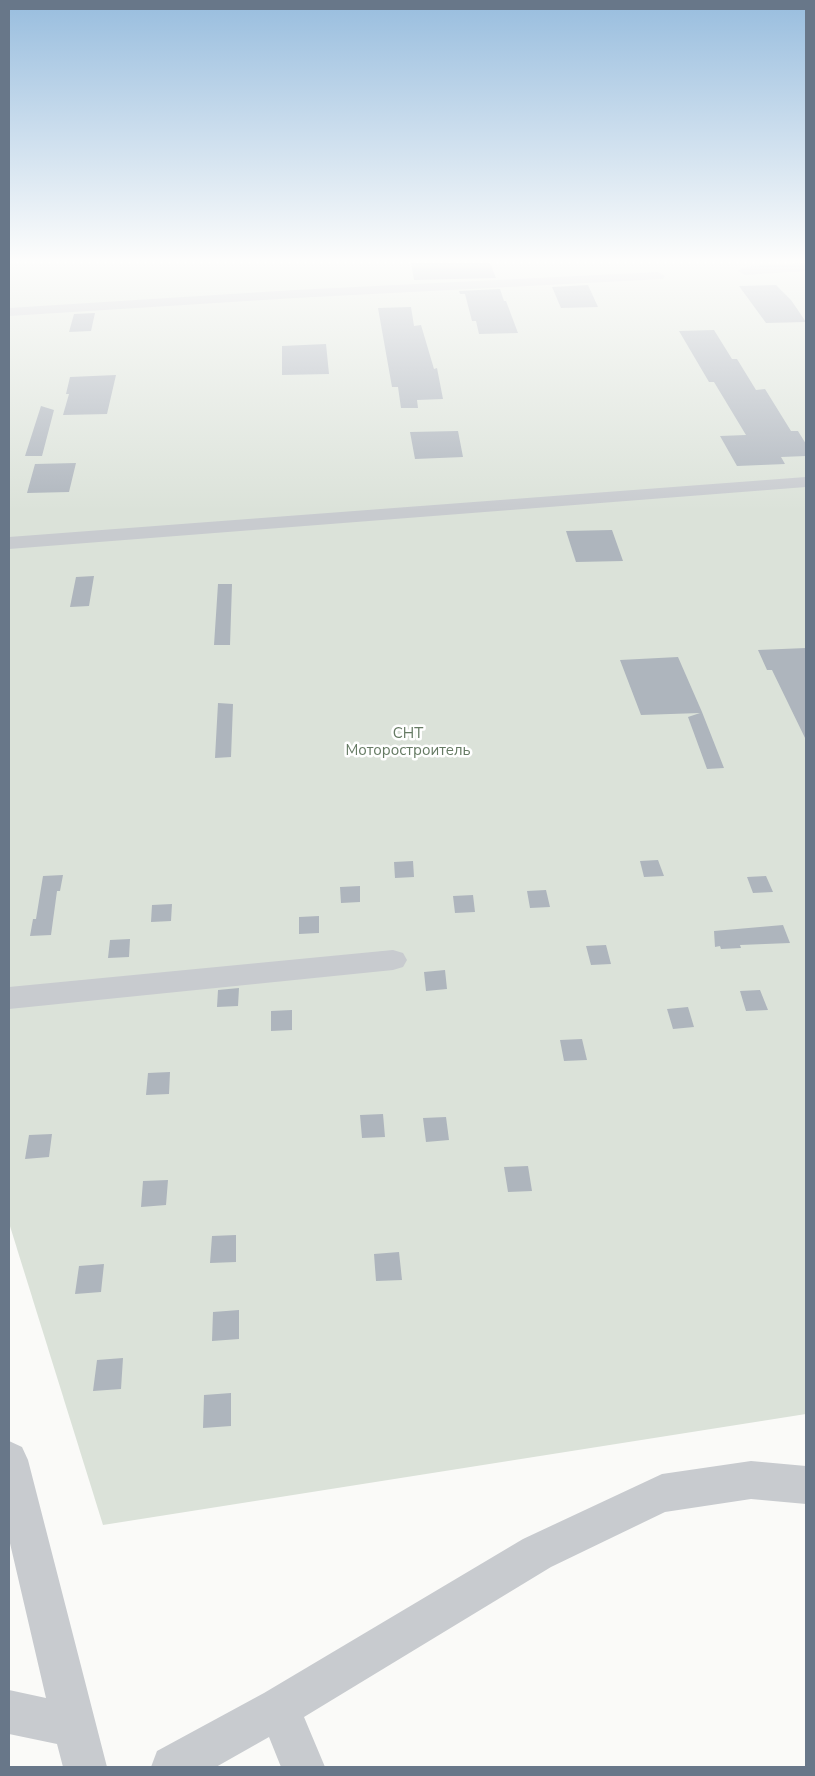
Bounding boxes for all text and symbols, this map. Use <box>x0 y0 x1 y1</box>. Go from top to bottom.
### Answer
park label: СНТ Моторостроитель <box>345 725 471 760</box>

